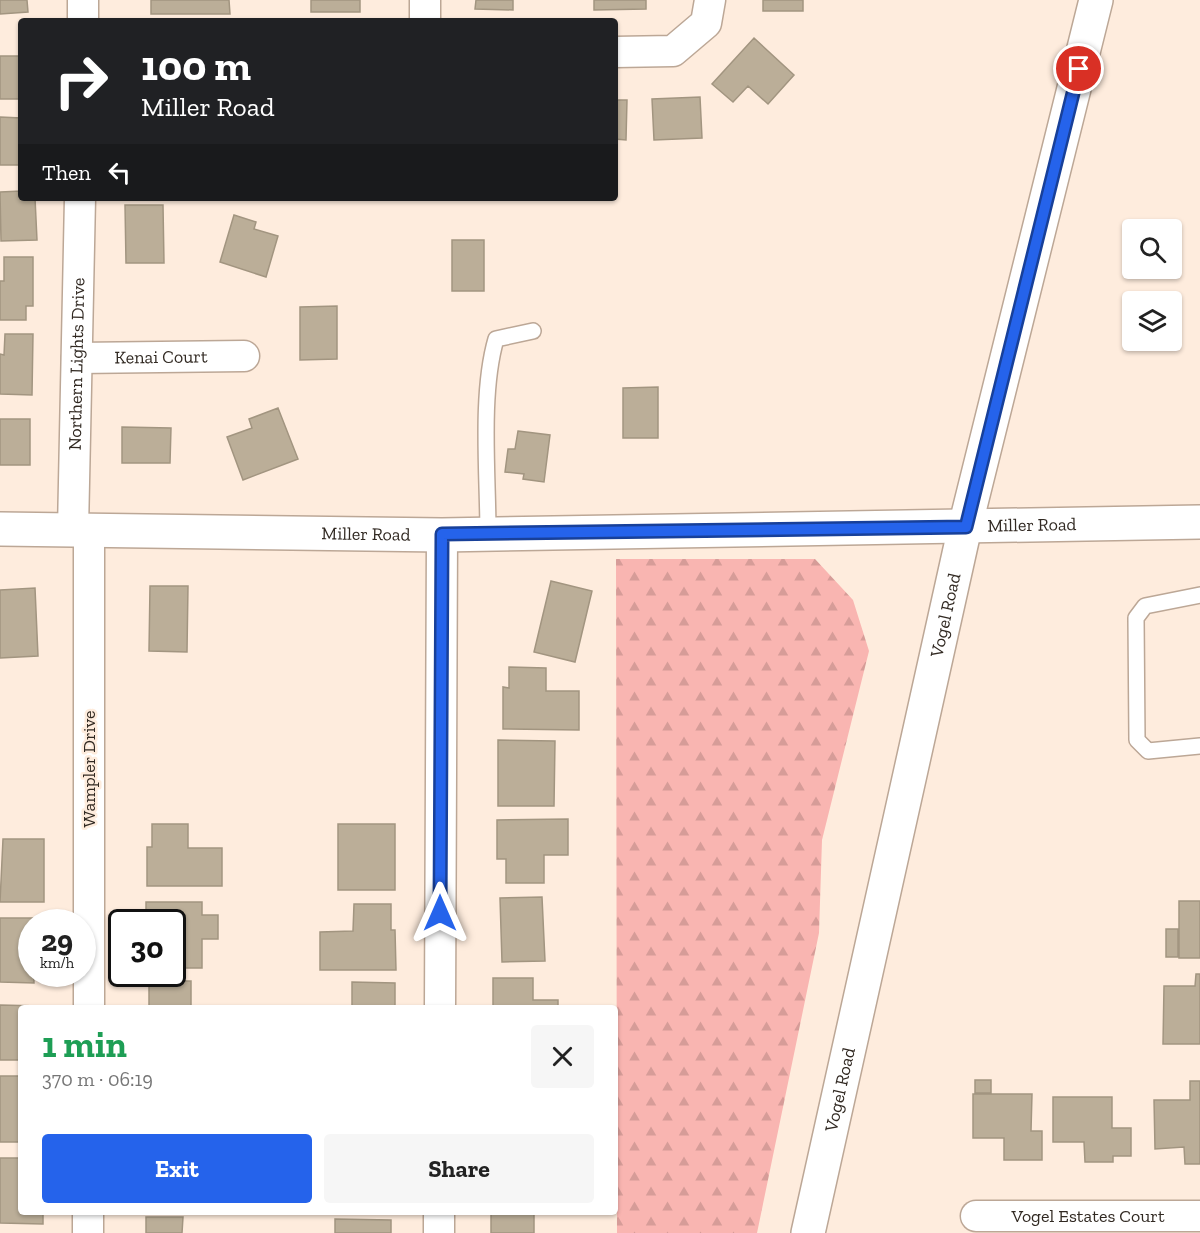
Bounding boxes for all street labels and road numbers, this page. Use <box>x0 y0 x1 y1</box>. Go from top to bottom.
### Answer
street label: Northern Lights Drive <box>64 277 89 451</box>
street label: Kenai Court <box>114 345 208 369</box>
street label: Miller Road <box>987 513 1077 537</box>
street label: Miller Road <box>321 522 411 546</box>
street label: Vogel Road <box>925 571 965 660</box>
street label: Wampler Drive <box>78 710 100 828</box>
street label: Vogel Road <box>820 1045 860 1135</box>
street label: Vogel Estates Court <box>1010 1205 1165 1227</box>

